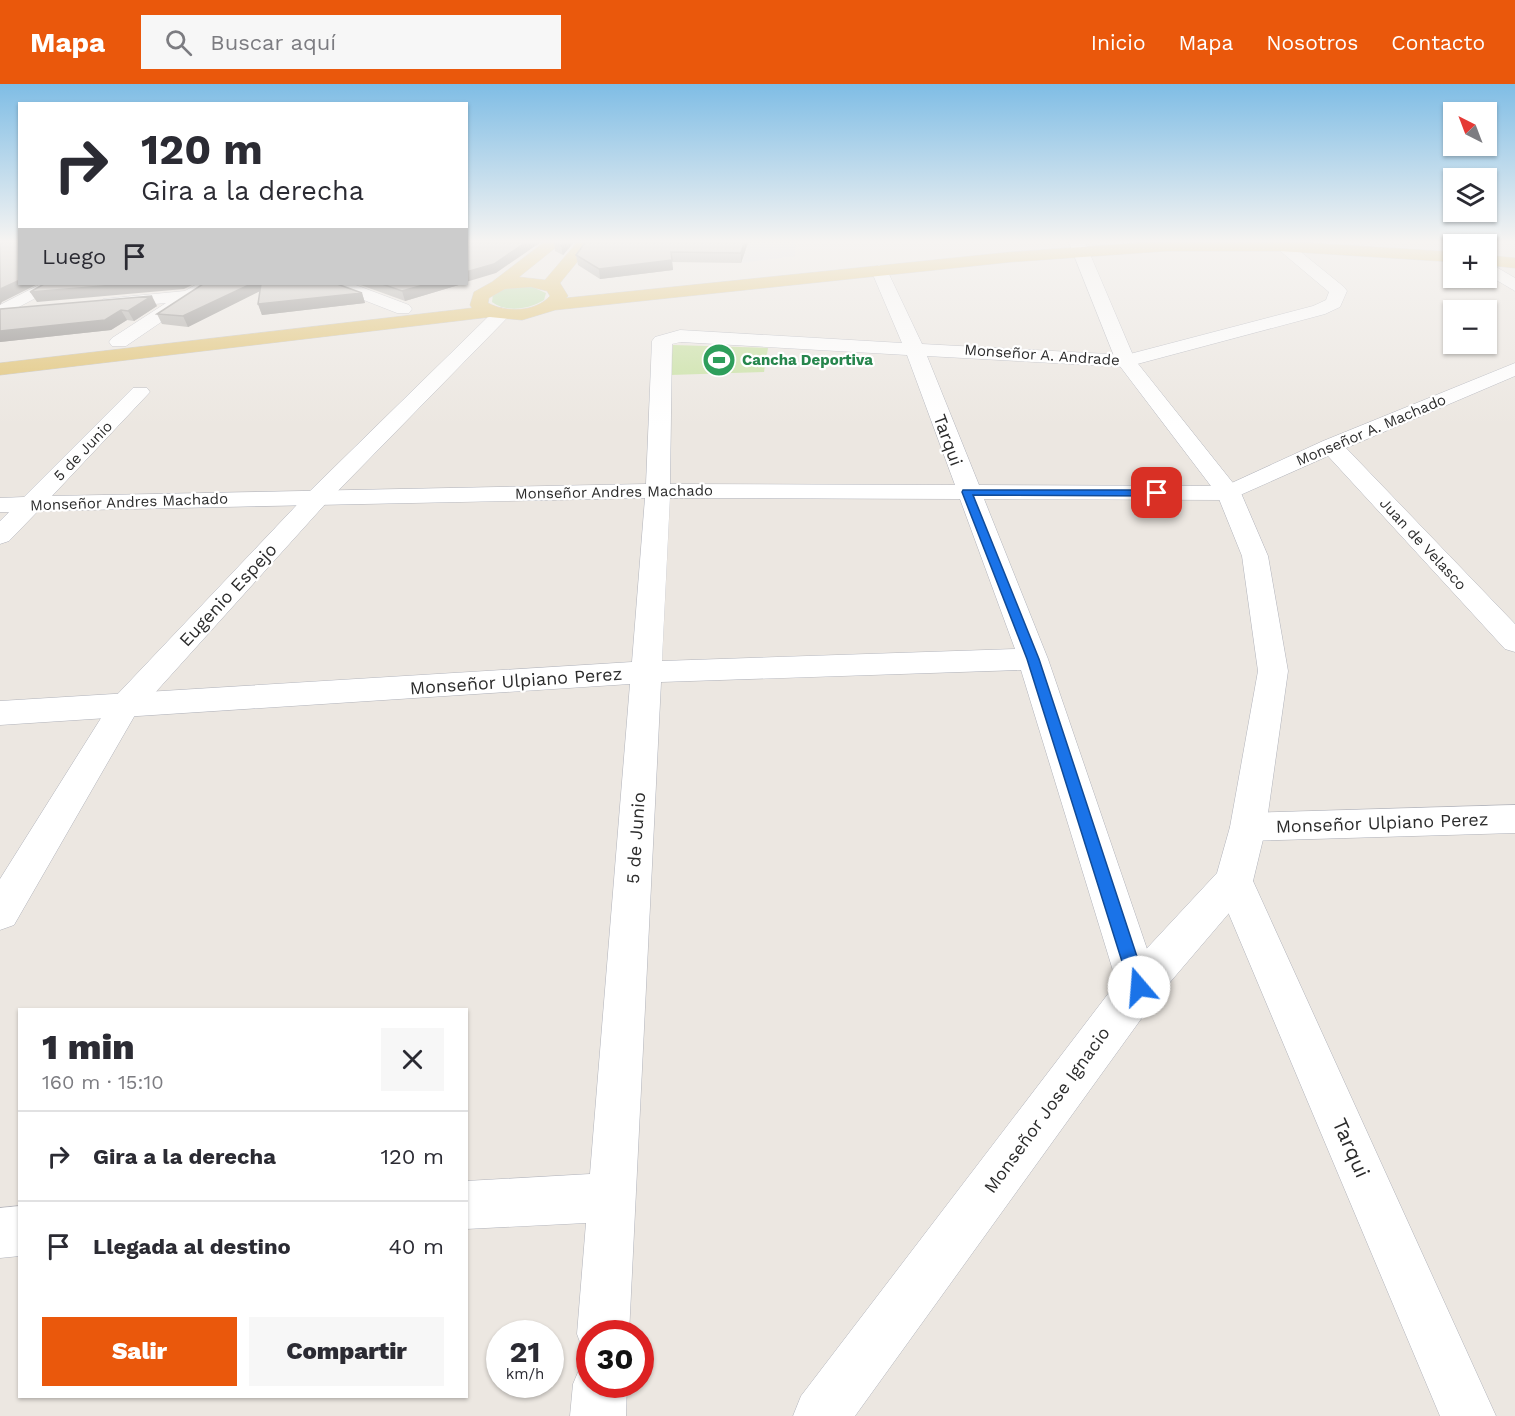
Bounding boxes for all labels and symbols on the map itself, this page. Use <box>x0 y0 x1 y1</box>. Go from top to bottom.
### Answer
north arrow <box>1443 102 1497 156</box>
street label: Monseñor A. Andrade <box>964 341 1120 369</box>
sports icon: Cancha Deportiva <box>701 342 737 378</box>
place label: Cancha Deportiva <box>742 351 873 369</box>
street label: Monseñor A. Machado <box>1293 390 1449 470</box>
street label: Tarqui <box>929 411 967 469</box>
street label: 5 de Junio <box>50 417 116 485</box>
pin <box>1131 467 1182 518</box>
street label: Monseñor Andres Machado <box>515 481 713 503</box>
street label: Monseñor Andres Machado <box>30 490 228 514</box>
street label: Juan de Velasco <box>1376 494 1470 594</box>
street label: Eugenio Espejo <box>174 539 281 651</box>
street label: Monseñor Ulpiano Perez <box>409 663 623 698</box>
street label: 5 de Junio <box>622 791 649 885</box>
street label: Monseñor Ulpiano Perez <box>1275 808 1489 837</box>
position arrow <box>1107 955 1171 1019</box>
street label: Monseñor Jose Ignacio <box>979 1023 1114 1197</box>
street label: Tarqui <box>1327 1114 1376 1181</box>
speed limit sign: 30 <box>576 1320 654 1398</box>

